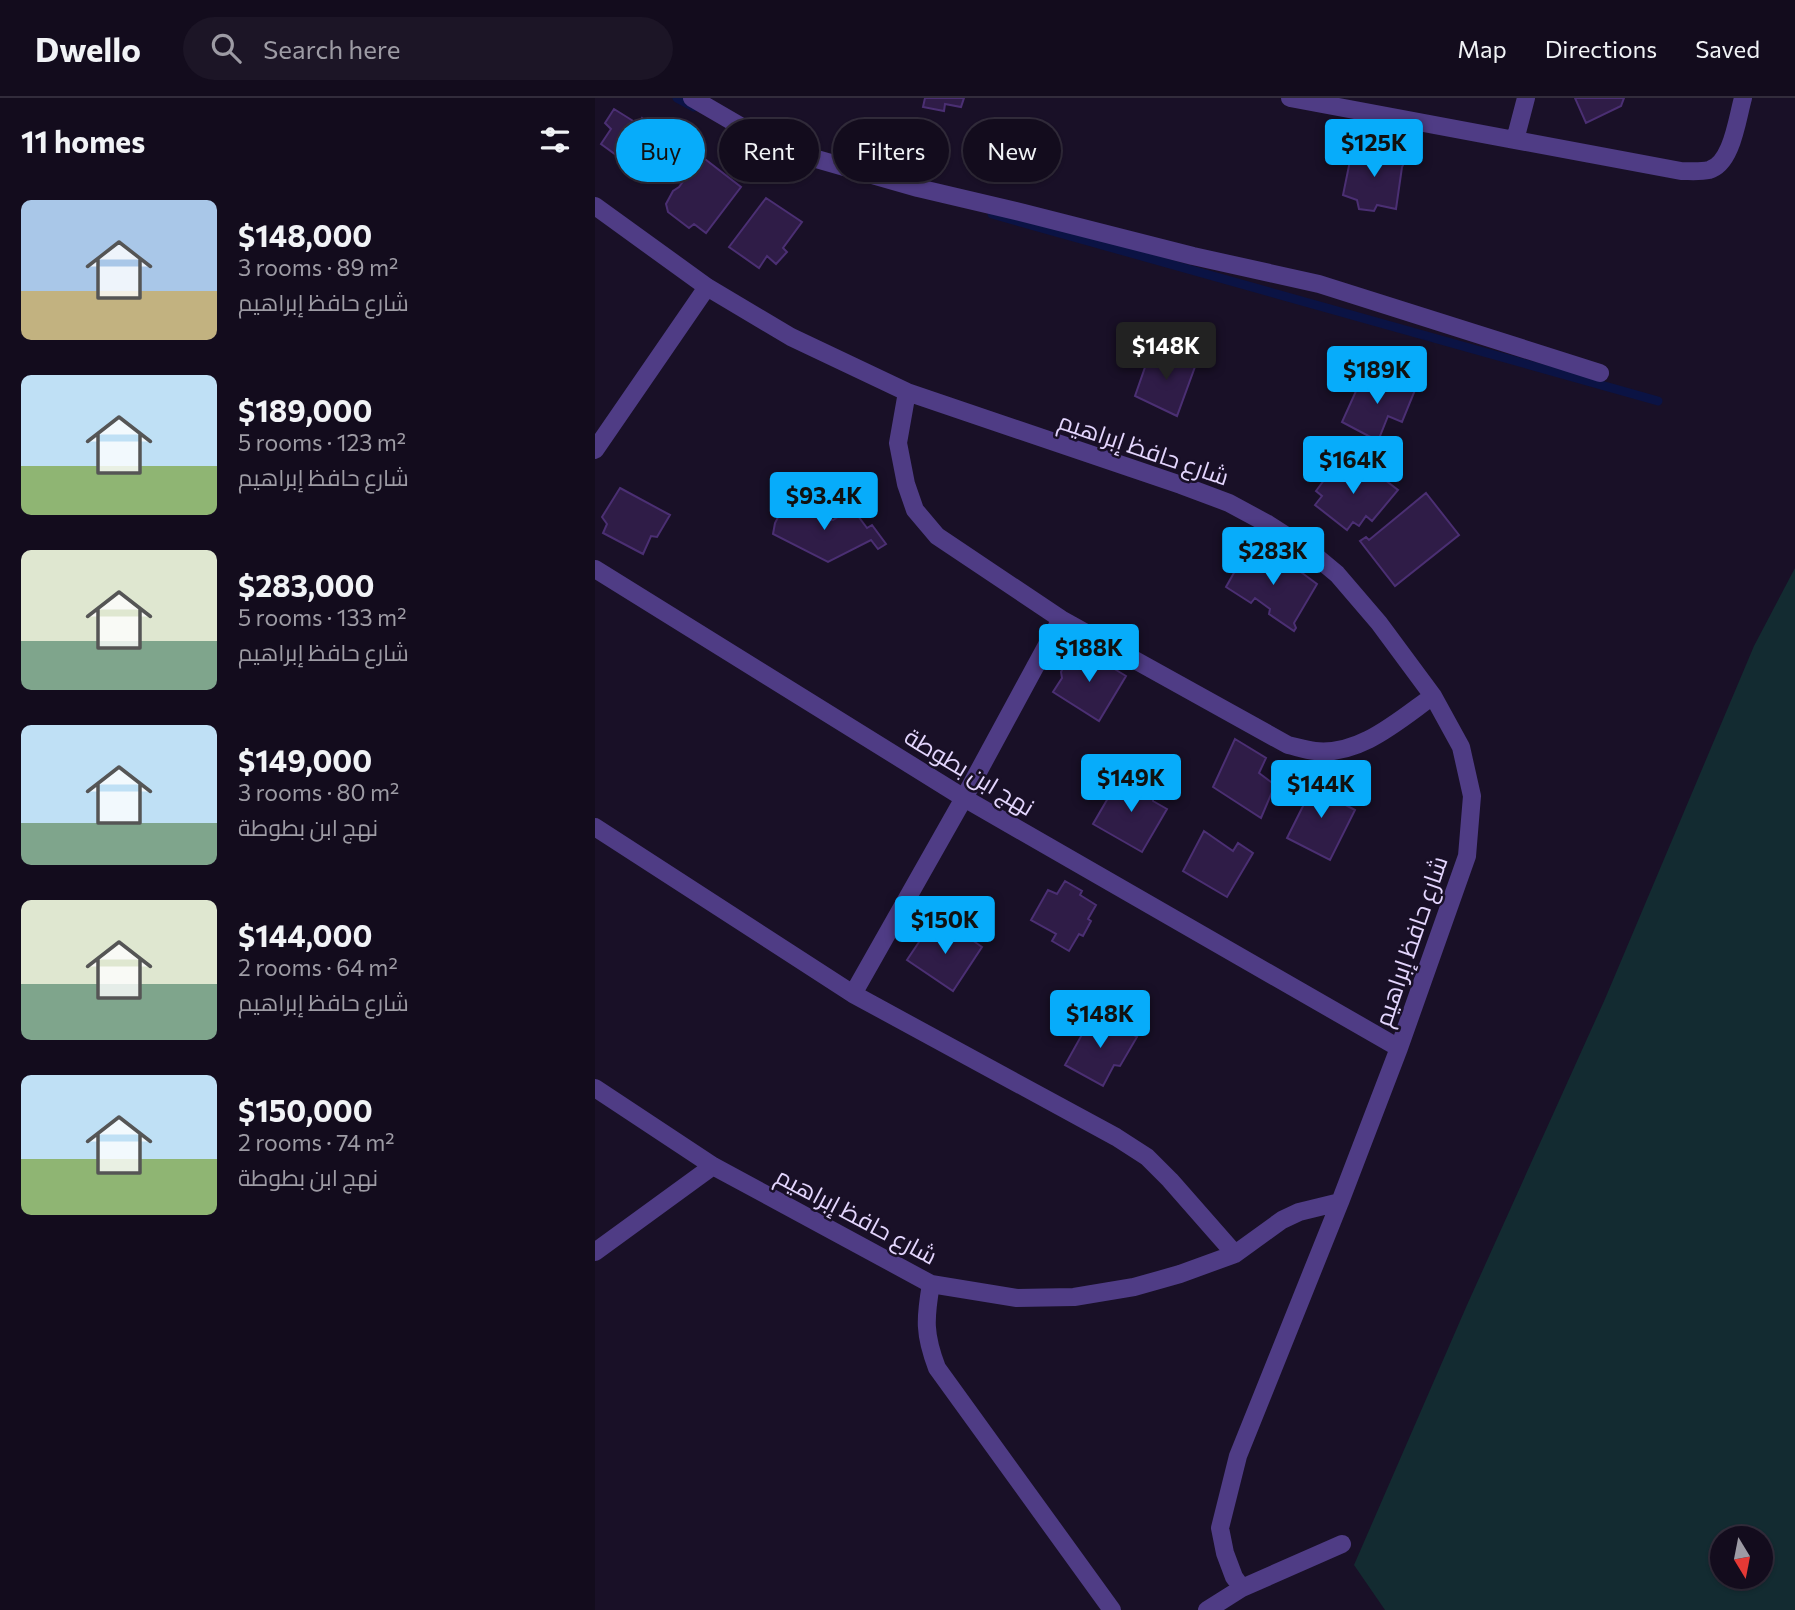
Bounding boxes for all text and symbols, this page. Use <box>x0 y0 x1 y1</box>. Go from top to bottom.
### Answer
search box <box>183 17 673 80</box>
text: Dwello <box>35 28 141 69</box>
icon: search <box>207 29 245 67</box>
text: Search here <box>263 33 401 64</box>
text: Map <box>1457 34 1507 63</box>
text: Directions <box>1545 34 1657 63</box>
text: Saved <box>1695 34 1760 63</box>
chip: Buy <box>616 119 705 182</box>
chip: Rent <box>719 119 819 182</box>
chip: Filters <box>833 119 949 182</box>
chip: New <box>963 119 1061 182</box>
pin: $125K <box>1325 120 1423 179</box>
icon: filters <box>536 121 574 159</box>
text: 11 homes <box>21 122 145 159</box>
text: $125K <box>1341 128 1407 156</box>
text: $148,000 <box>238 216 372 253</box>
icon: home <box>77 228 161 312</box>
text: 3 rooms · 89 m² <box>238 253 398 281</box>
text: شارع حافظ إبراهيم <box>238 288 409 316</box>
pin: $148K <box>1117 322 1215 382</box>
text: $148K <box>1132 331 1200 359</box>
pin: $189K <box>1328 346 1426 406</box>
text: $189K <box>1343 355 1411 383</box>
text: $189,000 <box>238 391 372 428</box>
icon: home <box>77 403 161 487</box>
street label: شارع حافظ إبراهيم <box>1054 405 1233 494</box>
text: 5 rooms · 123 m² <box>238 428 406 456</box>
pin: $164K <box>1304 436 1402 496</box>
text: $164K <box>1319 445 1387 473</box>
text: شارع حافظ إبراهيم <box>238 463 409 491</box>
pin: $93.4K <box>767 472 881 532</box>
text: $93.4K <box>786 481 862 509</box>
pin: $283K <box>1224 528 1322 587</box>
text: $283K <box>1238 536 1308 564</box>
text: $283,000 <box>238 566 374 603</box>
icon: home <box>77 578 161 662</box>
text: 5 rooms · 133 m² <box>238 603 406 631</box>
pin: $188K <box>1040 624 1138 684</box>
text: $188K <box>1055 633 1123 661</box>
text: شارع حافظ إبراهيم <box>238 638 409 666</box>
street label: نهج ابن بطوطة <box>898 721 1040 824</box>
text: $149,000 <box>238 741 372 778</box>
icon: home <box>77 753 161 837</box>
pin: $149K <box>1082 754 1180 814</box>
pin: $144K <box>1272 760 1370 820</box>
text: $149K <box>1097 763 1165 791</box>
text: $144K <box>1287 769 1355 797</box>
text: 3 rooms · 80 m² <box>238 778 399 806</box>
text: نهج ابن بطوطة <box>238 813 378 841</box>
street label: شارع حافظ إبراهيم <box>1367 852 1456 1031</box>
pin: $150K <box>896 896 994 956</box>
text: $150K <box>911 905 979 933</box>
text: $144,000 <box>238 916 372 953</box>
icon: home <box>77 928 161 1012</box>
text: 2 rooms · 64 m² <box>238 953 398 981</box>
text: شارع حافظ إبراهيم <box>238 988 409 1016</box>
pin: $148K <box>1051 990 1149 1050</box>
text: $148K <box>1066 999 1134 1027</box>
text: $150,000 <box>238 1091 373 1128</box>
icon: home <box>77 1103 161 1187</box>
text: 2 rooms · 74 m² <box>238 1128 394 1156</box>
street label: شارع حافظ إبراهيم <box>770 1160 943 1272</box>
text: نهج ابن بطوطة <box>238 1163 378 1191</box>
north arrow <box>1710 1526 1773 1589</box>
map controls <box>1710 1526 1773 1589</box>

